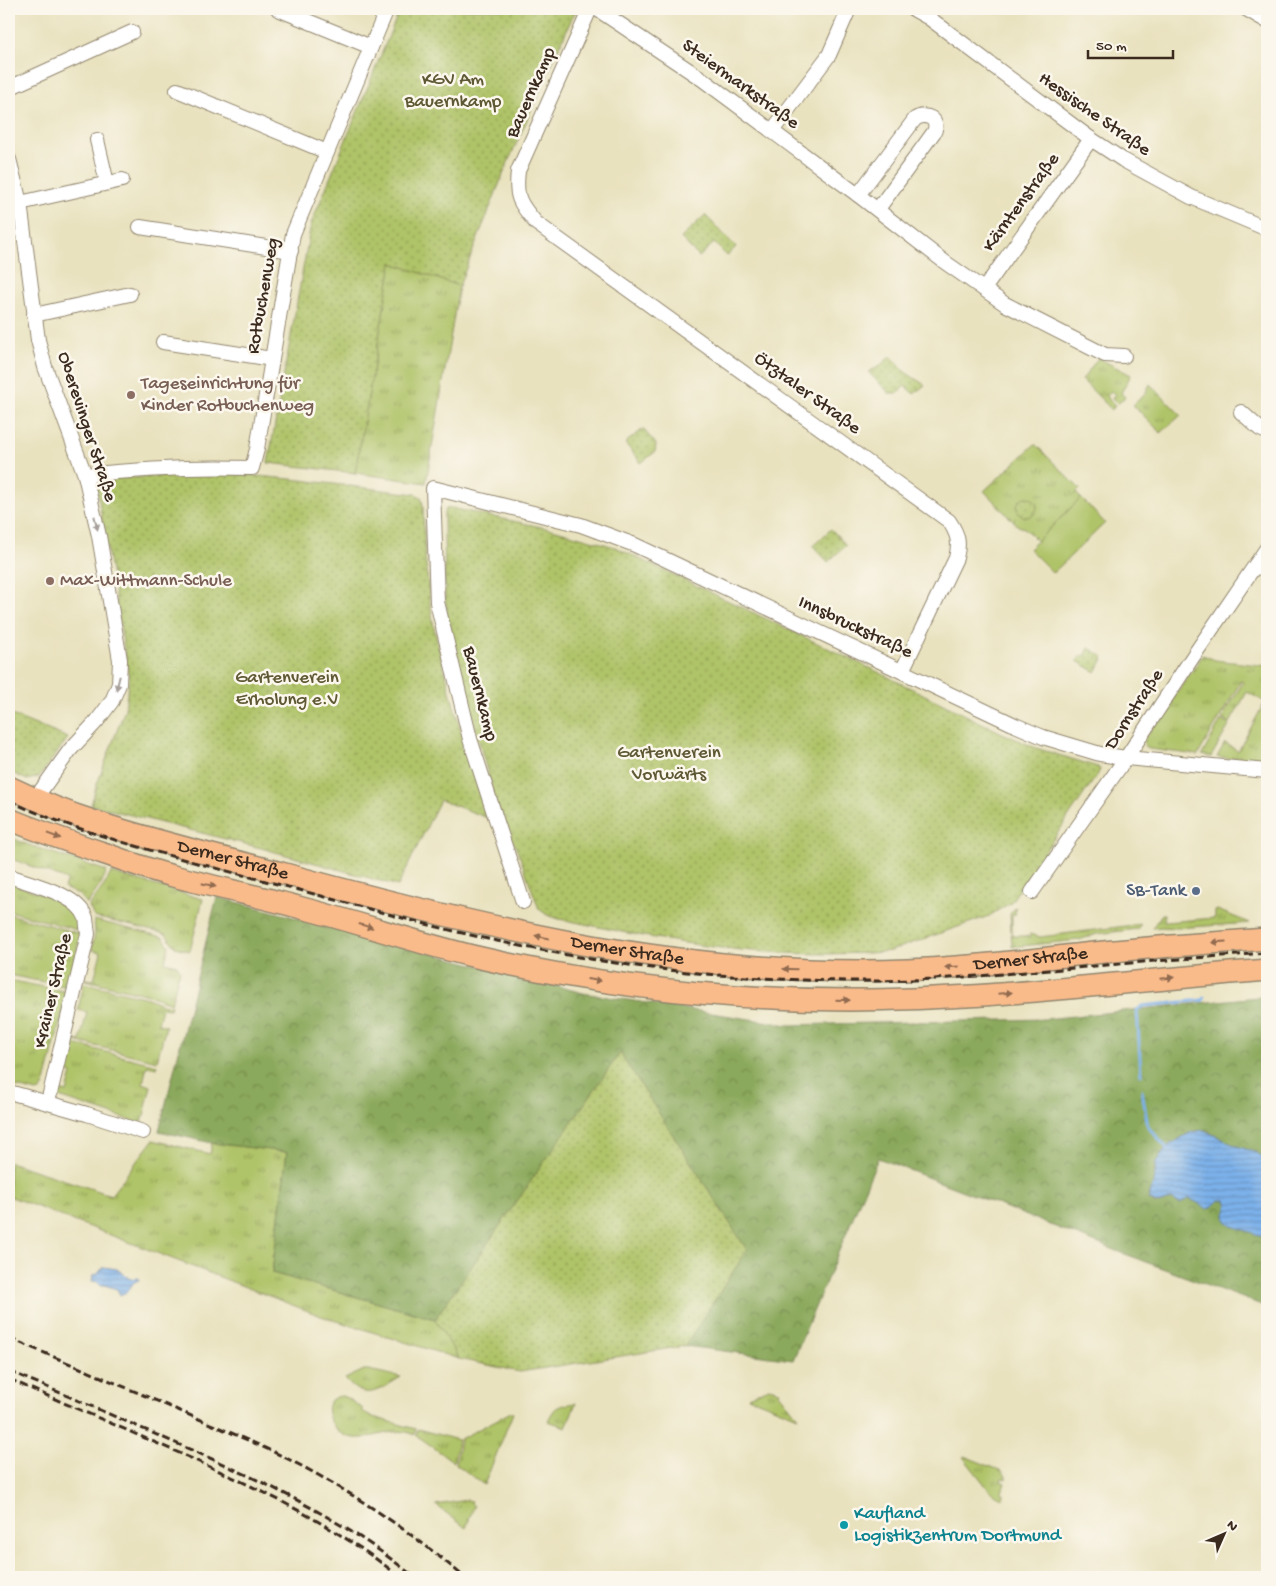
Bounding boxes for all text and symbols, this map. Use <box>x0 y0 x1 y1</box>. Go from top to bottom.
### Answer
scale bar <box>1088 28 1174 60</box>
street label: Steiermarkstraße <box>677 35 803 135</box>
text: 50 m <box>1096 38 1127 56</box>
street label: Bauernkamp <box>501 44 562 143</box>
street label: Hessische Straße <box>1033 68 1155 162</box>
park label: KGV Am Bauernkamp <box>404 69 502 114</box>
street label: Kärntenstraße <box>978 149 1066 257</box>
street label: Rotbuchenweg <box>242 236 286 356</box>
street label: Ötztaler Straße <box>749 348 865 441</box>
street label: Oberevinger Straße <box>51 349 121 505</box>
place label: Tageseinrichtung für Kinder Rotbuchenweg <box>140 373 314 418</box>
marker: Tageseinrichtung für Kinder Rotbuchenweg <box>125 389 137 401</box>
one-way arrow <box>92 515 100 530</box>
place label: Max-Wittmann-Schule <box>60 570 232 593</box>
marker: Max-Wittmann-Schule <box>44 575 56 587</box>
street label: Innsbruckstraße <box>794 591 916 665</box>
street label: Bauernkamp <box>456 643 502 744</box>
street label: Dornstraße <box>1099 665 1170 756</box>
park label: Gartenverein Erholung e.V <box>235 667 339 712</box>
one-way arrow <box>114 675 122 690</box>
park label: Gartenverein Vorwärts <box>617 742 721 787</box>
one-way arrow <box>47 832 62 840</box>
street label: Derner Straße <box>173 834 291 886</box>
place label: SB-Tank <box>1126 880 1188 903</box>
one-way arrow <box>202 881 217 889</box>
marker: SB-Tank <box>1190 885 1202 897</box>
one-way arrow <box>359 923 374 931</box>
street label: Derner Straße <box>567 930 685 971</box>
street label: Krainer Straße <box>30 931 78 1051</box>
one-way arrow <box>534 932 550 940</box>
one-way arrow <box>1210 938 1226 946</box>
street label: Derner Straße <box>971 942 1089 977</box>
one-way arrow <box>944 963 960 971</box>
one-way arrow <box>782 965 798 973</box>
one-way arrow <box>1159 974 1175 982</box>
one-way arrow <box>586 976 602 984</box>
one-way arrow <box>997 989 1013 997</box>
one-way arrow <box>835 996 851 1004</box>
place label: Kaufland Logistikzentrum Dortmund <box>854 1503 1063 1548</box>
north arrow <box>1198 1508 1248 1558</box>
text: N <box>1222 1517 1241 1536</box>
marker: Kaufland Logistikzentrum Dortmund <box>838 1519 850 1531</box>

